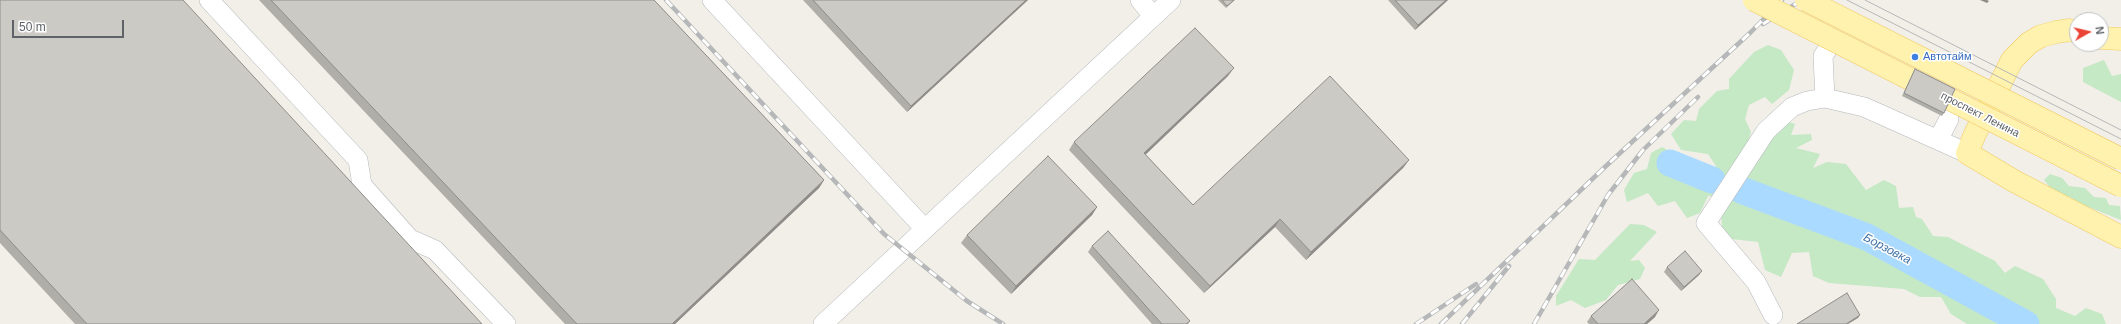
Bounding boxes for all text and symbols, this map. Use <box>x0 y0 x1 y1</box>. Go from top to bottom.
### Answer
scale bar <box>14 12 126 38</box>
north arrow <box>2069 12 2109 52</box>
text: 50 m <box>19 20 46 34</box>
text: N <box>2093 26 2106 35</box>
place label: Автотайм <box>1923 50 1971 64</box>
marker: Автотайм <box>1910 52 1920 62</box>
street label: проспект Ленина <box>1938 89 2022 141</box>
water label: Борзовка <box>1861 230 1913 268</box>

